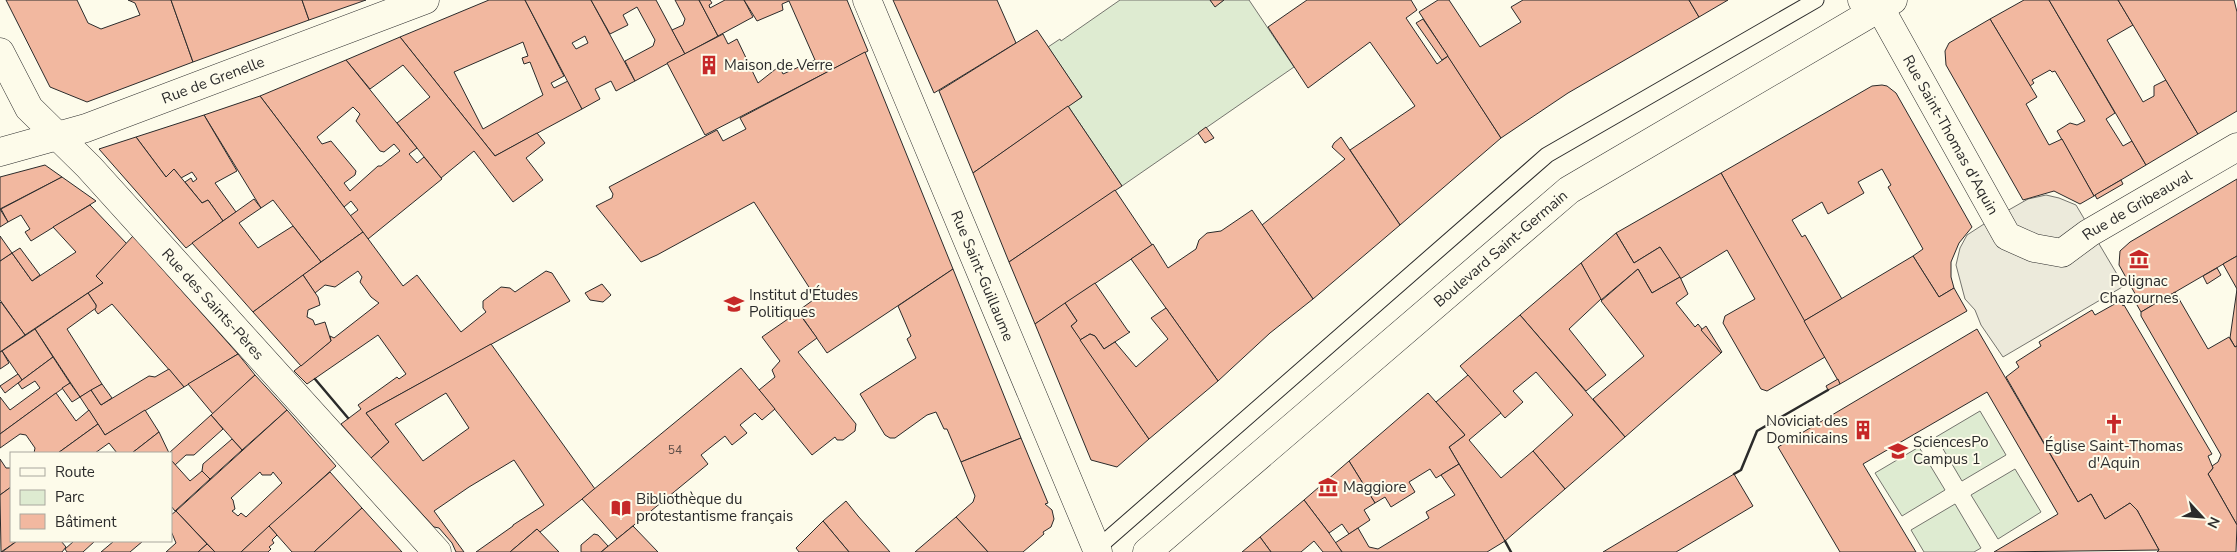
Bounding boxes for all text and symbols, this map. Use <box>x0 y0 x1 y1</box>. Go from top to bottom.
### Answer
street label: Rue Saint-Thomas d'Aquin <box>1898 51 2003 219</box>
street label: Rue de Grenelle <box>159 52 267 109</box>
building icon: Maison de Verre <box>698 54 720 76</box>
place label: Maison de Verre <box>724 55 833 75</box>
street label: Rue de Gribeauval <box>2078 165 2196 245</box>
street label: Boulevard Saint-Germain <box>1430 186 1572 312</box>
street label: Rue Saint-Guillaume <box>946 207 1019 344</box>
street label: Rue des Saints-Pères <box>157 244 269 364</box>
museum icon: Polignac Chazournes <box>2128 248 2150 270</box>
place label: Polignac Chazournes <box>2099 271 2179 308</box>
place label: Institut d'Études Politiques <box>749 285 858 322</box>
school or university icon: Institut d'Études Politiques <box>723 293 745 315</box>
place label: Noviciat des Dominicains <box>1766 411 1848 448</box>
church icon: Église Saint-Thomas d'Aquin <box>2103 413 2125 435</box>
building icon: Noviciat des Dominicains <box>1852 419 1874 441</box>
place label: SciencesPo Campus 1 <box>1913 432 1989 469</box>
place label: Église Saint-Thomas d'Aquin <box>2045 436 2183 473</box>
school or university icon: SciencesPo Campus 1 <box>1887 440 1909 462</box>
house number: 54 <box>668 442 682 458</box>
legend <box>10 452 172 542</box>
text: Route <box>55 462 95 482</box>
museum icon: Maggiore <box>1317 476 1339 498</box>
place label: Maggiore <box>1343 477 1406 497</box>
text: Parc <box>55 487 84 507</box>
place label: Bibliothèque du protestantisme français <box>636 489 793 526</box>
north arrow <box>2177 492 2227 542</box>
library icon: Bibliothèque du protestantisme français <box>610 497 632 519</box>
text: Bâtiment <box>55 512 117 532</box>
text: N <box>2202 514 2224 531</box>

